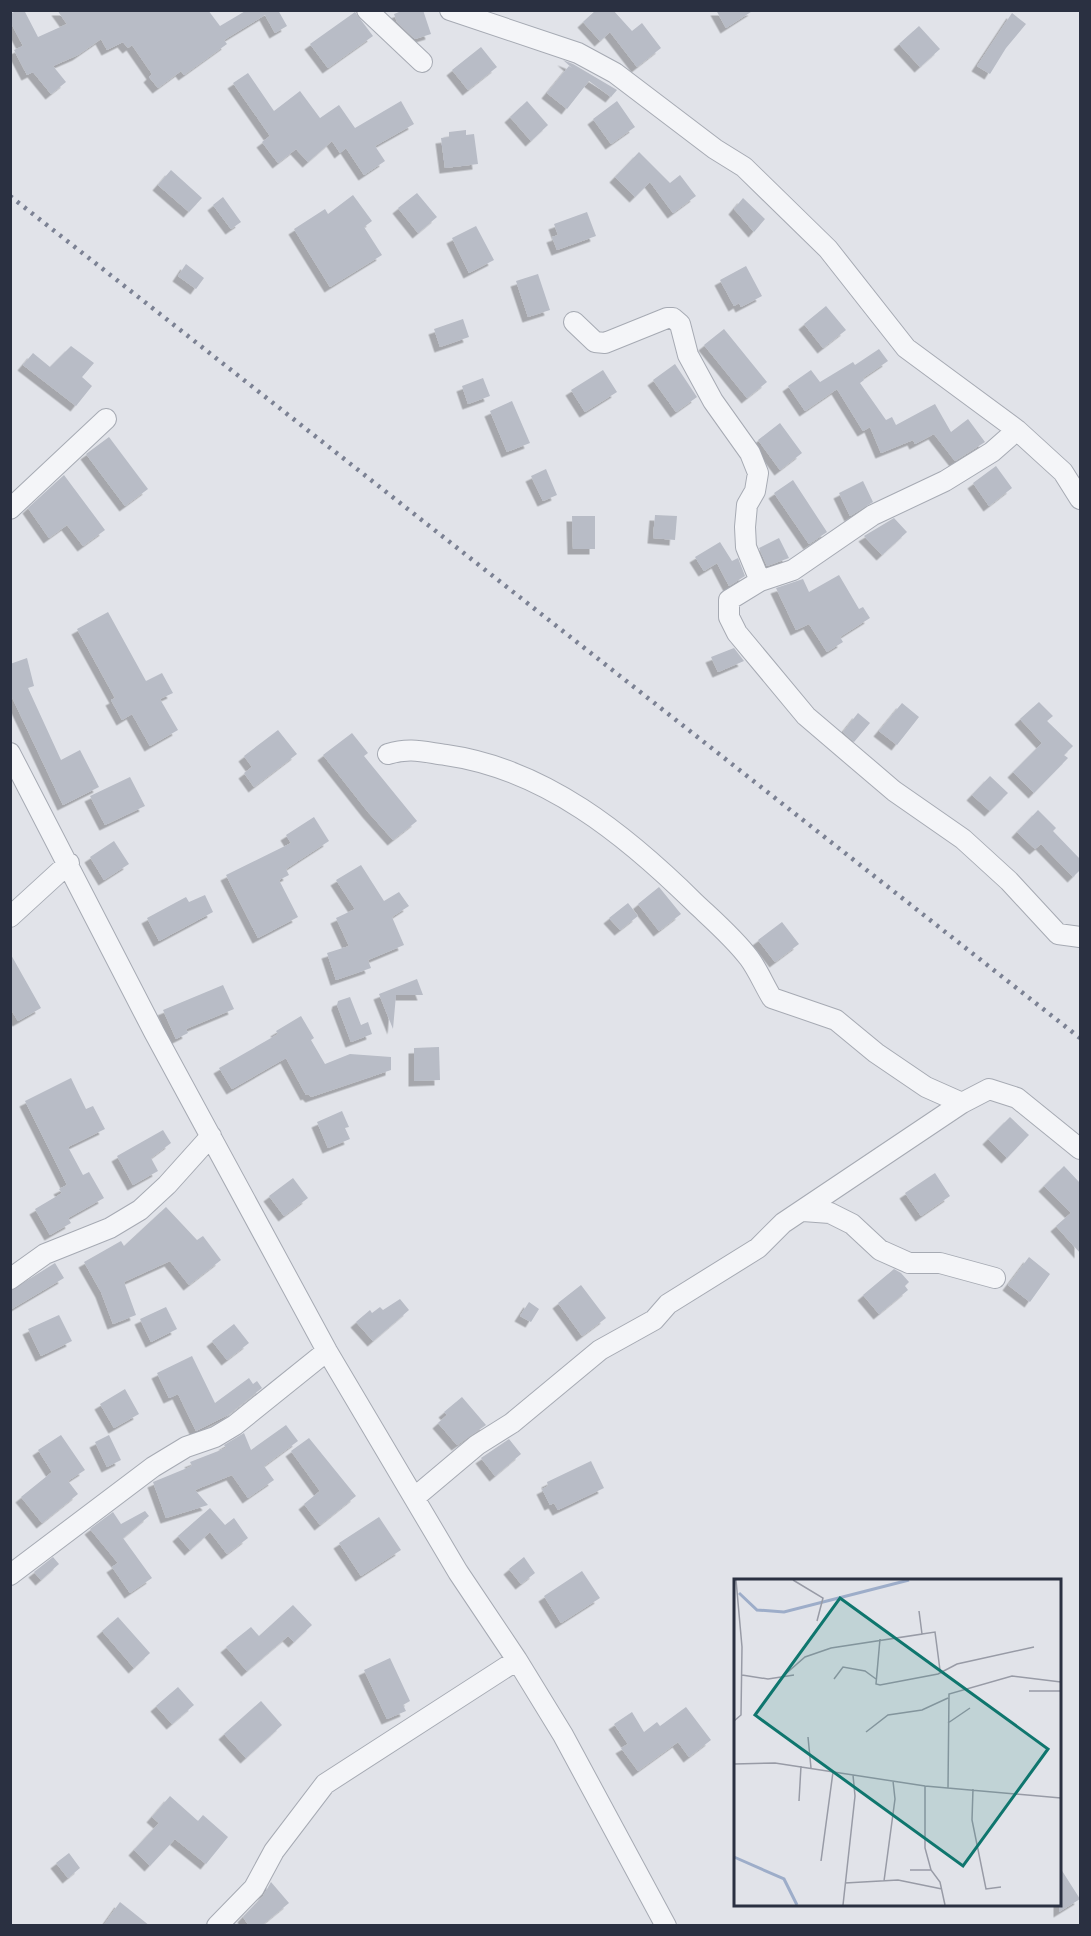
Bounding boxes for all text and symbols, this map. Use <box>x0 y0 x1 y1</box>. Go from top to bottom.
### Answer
inset map <box>734 1579 1061 1906</box>

